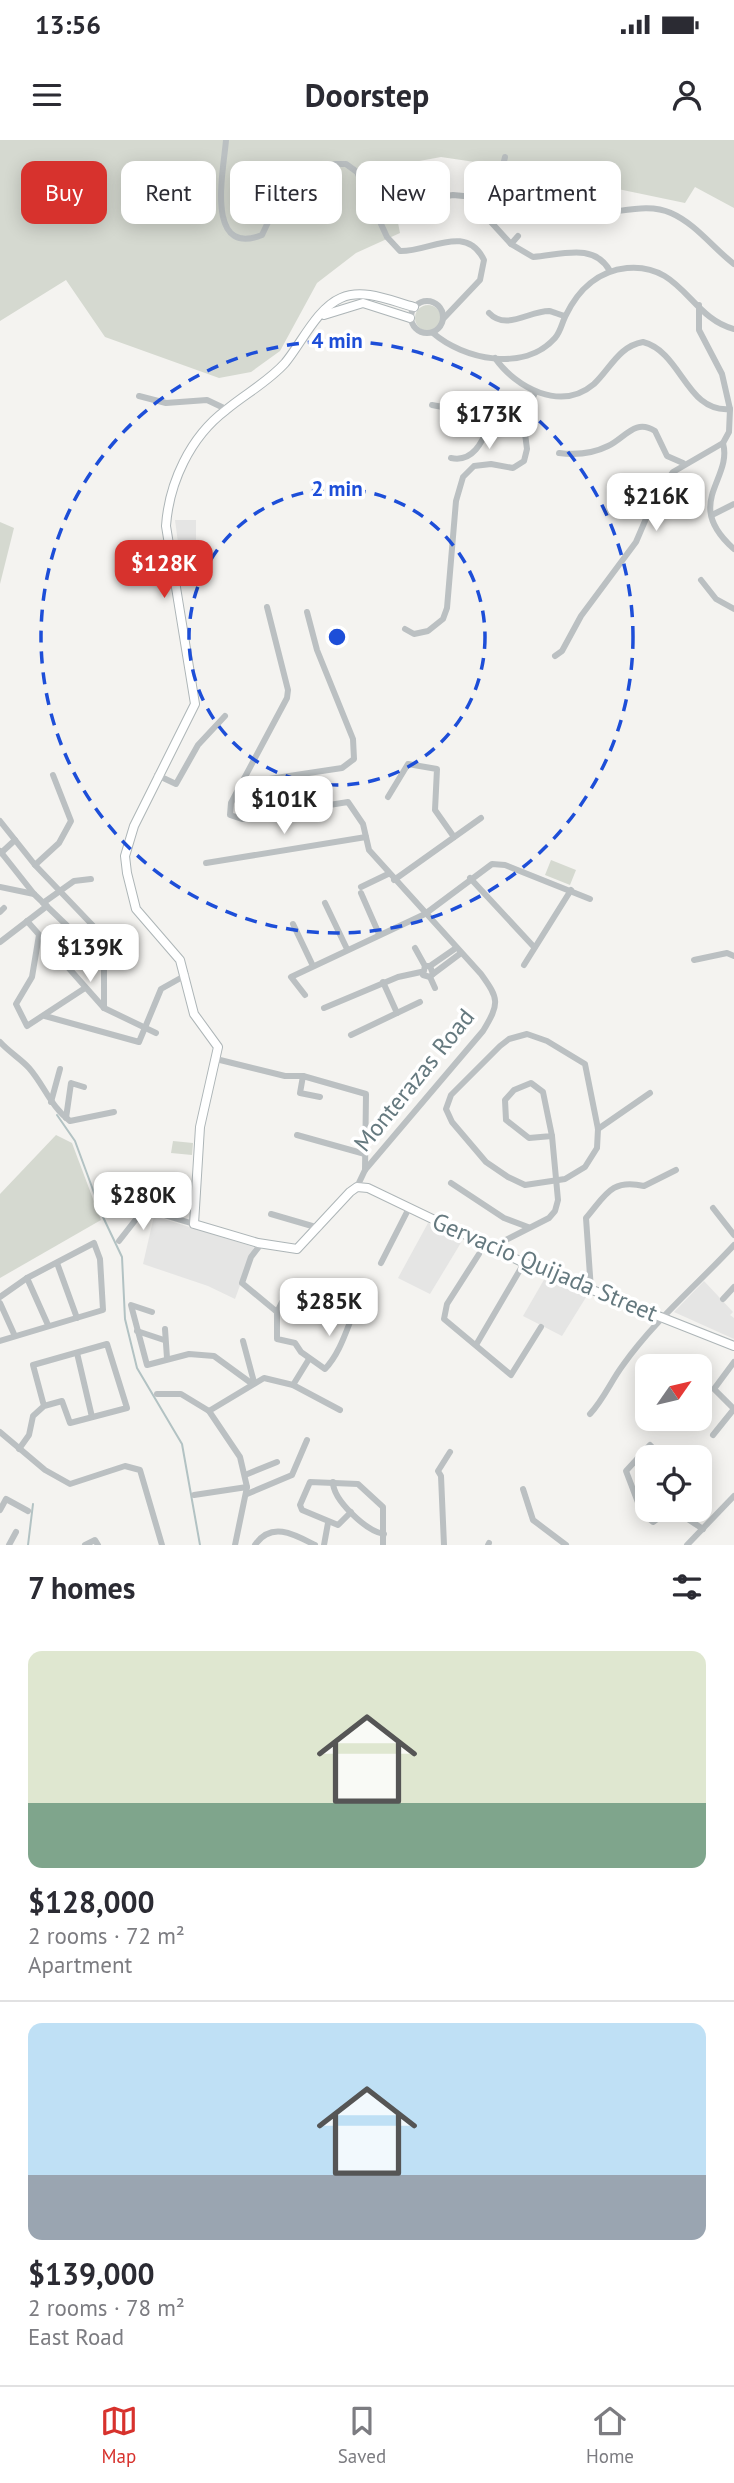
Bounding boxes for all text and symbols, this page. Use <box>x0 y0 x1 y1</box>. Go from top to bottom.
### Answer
text: 13:56 <box>35 8 101 41</box>
text: Doorstep <box>305 74 429 116</box>
icon: menu <box>28 76 66 114</box>
icon: person <box>668 76 706 114</box>
chip: Buy <box>21 161 107 224</box>
chip: Rent <box>121 161 216 224</box>
chip: Filters <box>230 161 342 224</box>
chip: New <box>356 161 450 224</box>
chip: Apartment <box>464 161 621 224</box>
text: 4 min <box>311 327 363 354</box>
pin: $173K <box>440 392 538 451</box>
text: $173K <box>456 399 522 428</box>
pin: $216K <box>607 474 705 533</box>
text: 2 min <box>311 475 363 502</box>
text: $216K <box>623 481 689 510</box>
pin: $128K <box>115 540 213 600</box>
text: $128K <box>131 548 197 577</box>
centre of rings <box>325 625 349 649</box>
pin: $101K <box>235 776 333 836</box>
text: $101K <box>251 784 317 813</box>
pin: $139K <box>41 924 139 984</box>
text: $139K <box>57 932 123 961</box>
street label: Monterazas Road <box>347 1002 481 1158</box>
pin: $280K <box>94 1172 192 1232</box>
text: $280K <box>110 1180 176 1209</box>
street label: Gervacio Quijada Street <box>428 1206 662 1328</box>
pin: $285K <box>280 1278 378 1338</box>
text: $285K <box>296 1286 362 1315</box>
north arrow <box>635 1354 712 1432</box>
map controls <box>635 1354 712 1522</box>
button: locate <box>635 1445 712 1522</box>
text: 7 homes <box>28 1568 136 1607</box>
icon: filters <box>668 1568 706 1606</box>
icon: home <box>304 1696 430 1822</box>
text: $128,000 <box>28 1882 155 1921</box>
text: 2 rooms · 72 m² <box>28 1921 185 1950</box>
text: Apartment <box>28 1950 132 1979</box>
icon: home <box>304 2068 430 2194</box>
text: $139,000 <box>28 2254 155 2293</box>
text: 2 rooms · 78 m² <box>28 2293 185 2322</box>
text: East Road <box>28 2322 124 2351</box>
tab: Map <box>100 2402 138 2468</box>
tab: Saved <box>338 2402 386 2468</box>
tab: Home <box>586 2402 634 2468</box>

